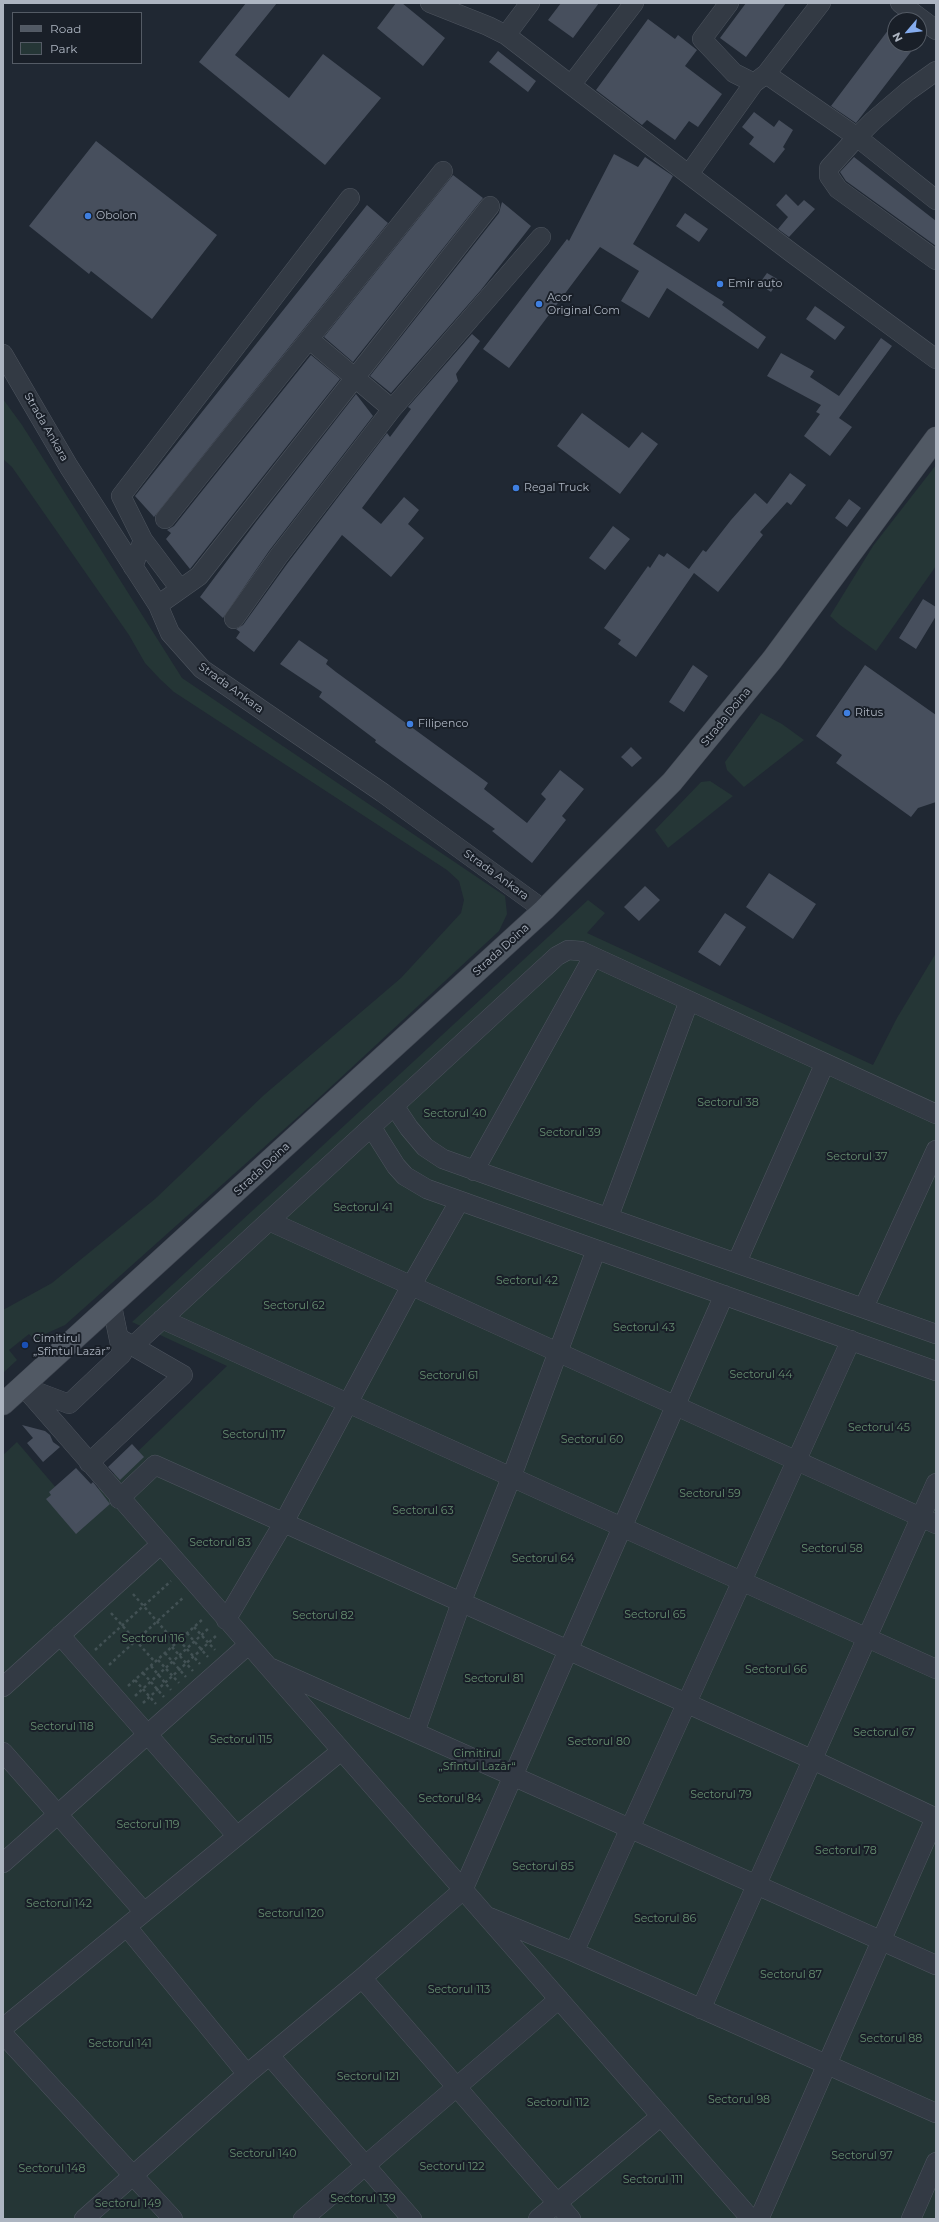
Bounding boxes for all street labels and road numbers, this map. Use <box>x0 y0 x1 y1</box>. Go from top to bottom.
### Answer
street label: Strada Ankara <box>21 390 71 464</box>
street label: Strada Ankara <box>196 660 266 716</box>
street label: Strada Doina <box>698 685 754 749</box>
street label: Strada Ankara <box>461 847 531 903</box>
street label: Strada Doina <box>470 921 532 979</box>
street label: Strada Doina <box>231 1140 293 1198</box>

